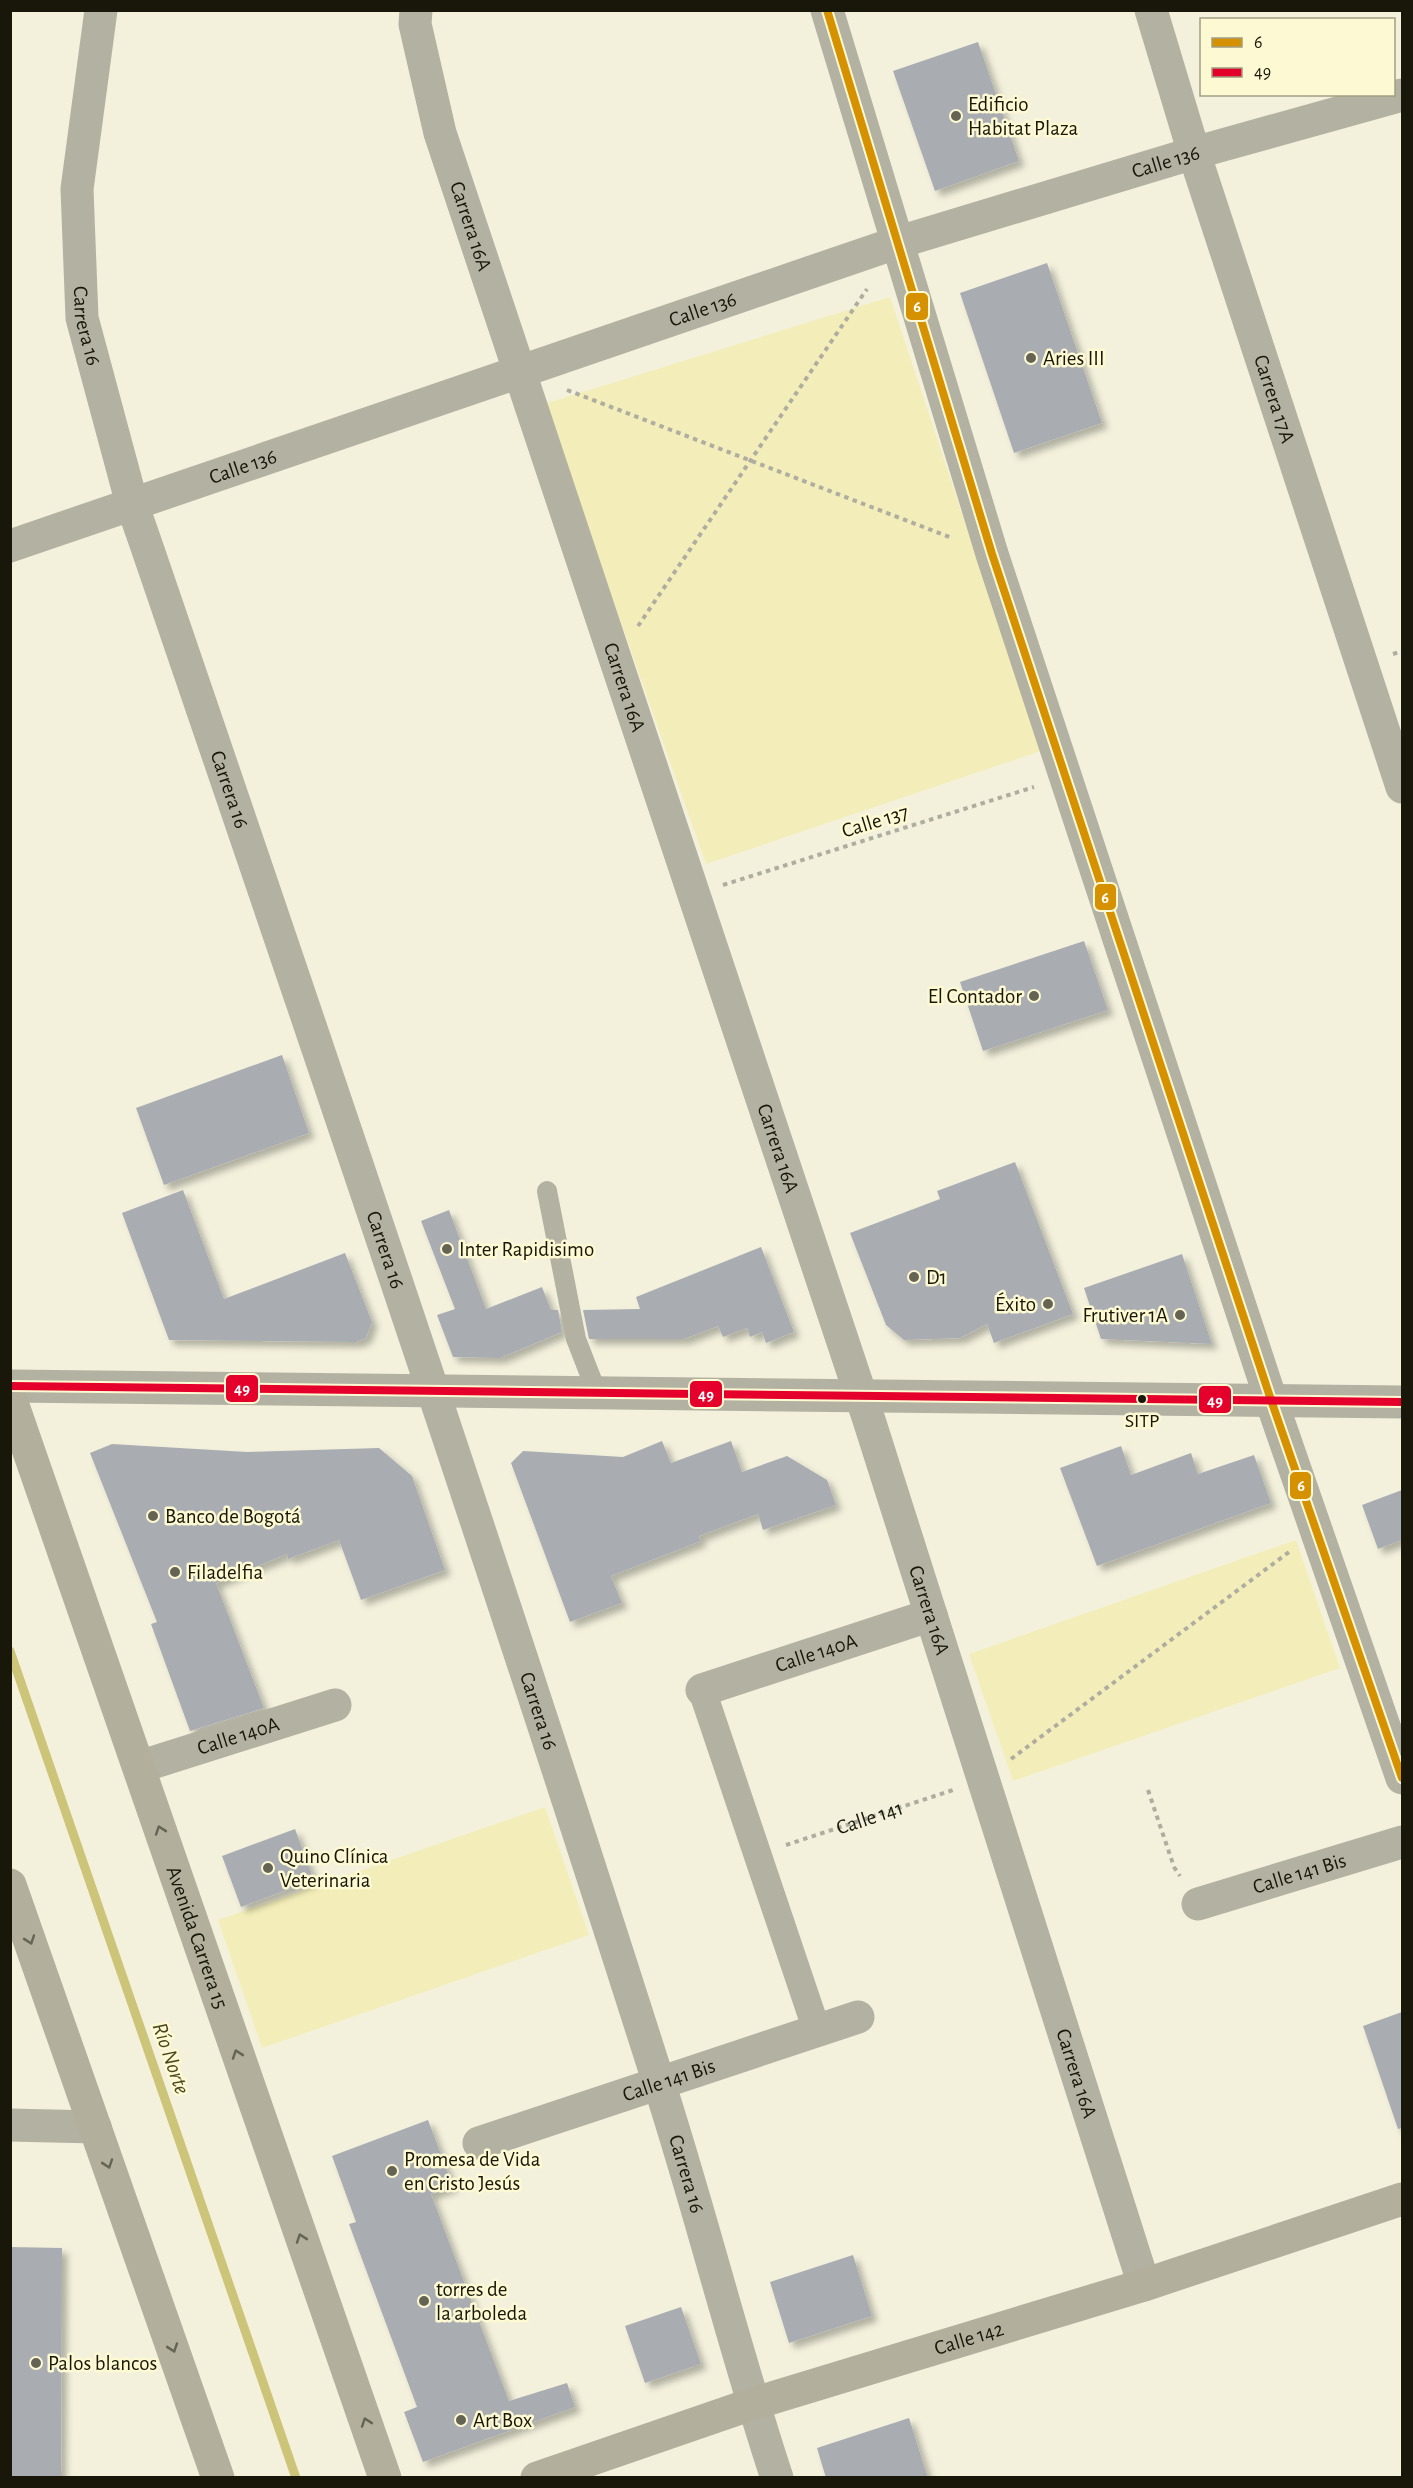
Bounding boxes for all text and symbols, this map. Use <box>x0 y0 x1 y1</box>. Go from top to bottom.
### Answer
legend <box>1200 18 1395 96</box>
text: 6 <box>1254 34 1262 52</box>
text: 49 <box>1254 64 1271 82</box>
place label: Edificio Habitat Plaza <box>968 94 1079 139</box>
marker: Edificio Habitat Plaza <box>949 109 963 123</box>
street label: Calle 136 <box>1129 142 1202 182</box>
street label: Carrera 16A <box>446 179 495 274</box>
street label: Carrera 16 <box>70 286 104 368</box>
street label: Calle 136 <box>666 288 739 331</box>
line badge: 6 <box>905 292 929 321</box>
text: 6 <box>913 299 921 315</box>
place label: Aries III <box>1043 348 1105 369</box>
marker: Aries III <box>1024 351 1038 365</box>
street label: Carrera 17A <box>1250 352 1298 446</box>
street label: Calle 136 <box>206 446 279 488</box>
street label: Carrera 16A <box>600 640 649 735</box>
street label: Carrera 16 <box>206 748 252 831</box>
street label: Calle 137 <box>839 801 911 842</box>
line badge: 6 <box>1094 883 1117 911</box>
text: 6 <box>1101 890 1109 906</box>
place label: El Contador <box>928 986 1022 1007</box>
marker: El Contador <box>1027 989 1041 1003</box>
street label: Carrera 16A <box>753 1101 803 1196</box>
street label: Carrera 16 <box>362 1208 408 1291</box>
place label: Inter Rapidisimo <box>459 1239 594 1260</box>
marker: Inter Rapidisimo <box>440 1242 454 1256</box>
place label: D1 <box>926 1267 947 1288</box>
marker: D1 <box>907 1270 921 1284</box>
place label: Éxito <box>995 1292 1036 1315</box>
marker: Éxito <box>1041 1297 1055 1311</box>
place label: Frutiver 1A <box>1083 1305 1168 1326</box>
marker: Frutiver 1A <box>1173 1308 1187 1322</box>
line badge: 49 <box>225 1374 259 1403</box>
line badge: 49 <box>689 1380 723 1408</box>
text: 49 <box>234 1381 250 1397</box>
line badge: 49 <box>1198 1385 1232 1414</box>
text: 49 <box>698 1387 714 1403</box>
marker: SITP <box>1136 1393 1148 1405</box>
text: 49 <box>1207 1393 1223 1409</box>
place label: SITP <box>1125 1411 1159 1431</box>
line badge: 6 <box>1289 1471 1312 1500</box>
text: 6 <box>1297 1478 1305 1494</box>
place label: Banco de Bogotá <box>165 1506 301 1527</box>
marker: Banco de Bogotá <box>146 1509 160 1523</box>
place label: Filadelfia <box>187 1562 263 1583</box>
street label: Carrera 16A <box>905 1563 953 1658</box>
marker: Filadelfia <box>168 1565 182 1579</box>
street label: Calle 140A <box>773 1630 860 1676</box>
street label: Carrera 16 <box>516 1670 561 1753</box>
street label: Calle 140A <box>195 1713 282 1759</box>
street label: Calle 141 <box>834 1797 906 1839</box>
one-way arrow <box>155 1825 168 1836</box>
place label: Quino Clínica Veterinaria <box>280 1846 389 1891</box>
street label: Calle 141 Bis <box>1250 1850 1349 1898</box>
marker: Quino Clínica Veterinaria <box>261 1861 275 1875</box>
street label: Avenida Carrera 15 <box>163 1864 231 2012</box>
one-way arrow <box>22 1934 35 1945</box>
water label: Río Norte <box>149 2020 194 2097</box>
street label: Carrera 16A <box>1052 2026 1100 2121</box>
one-way arrow <box>232 2049 244 2060</box>
street label: Calle 141 Bis <box>620 2055 718 2106</box>
street label: Carrera 16 <box>665 2132 708 2216</box>
place label: Promesa de Vida en Cristo Jesús <box>404 2149 541 2194</box>
one-way arrow <box>101 2158 114 2169</box>
marker: Promesa de Vida en Cristo Jesús <box>385 2164 399 2178</box>
one-way arrow <box>296 2233 309 2244</box>
place label: torres de la arboleda <box>436 2279 528 2324</box>
marker: torres de la arboleda <box>417 2294 431 2308</box>
street label: Calle 142 <box>932 2318 1006 2359</box>
one-way arrow <box>165 2342 178 2353</box>
place label: Palos blancos <box>48 2353 157 2374</box>
marker: Palos blancos <box>29 2356 43 2370</box>
place label: Art Box <box>473 2410 532 2431</box>
marker: Art Box <box>454 2413 468 2427</box>
one-way arrow <box>360 2417 373 2428</box>

